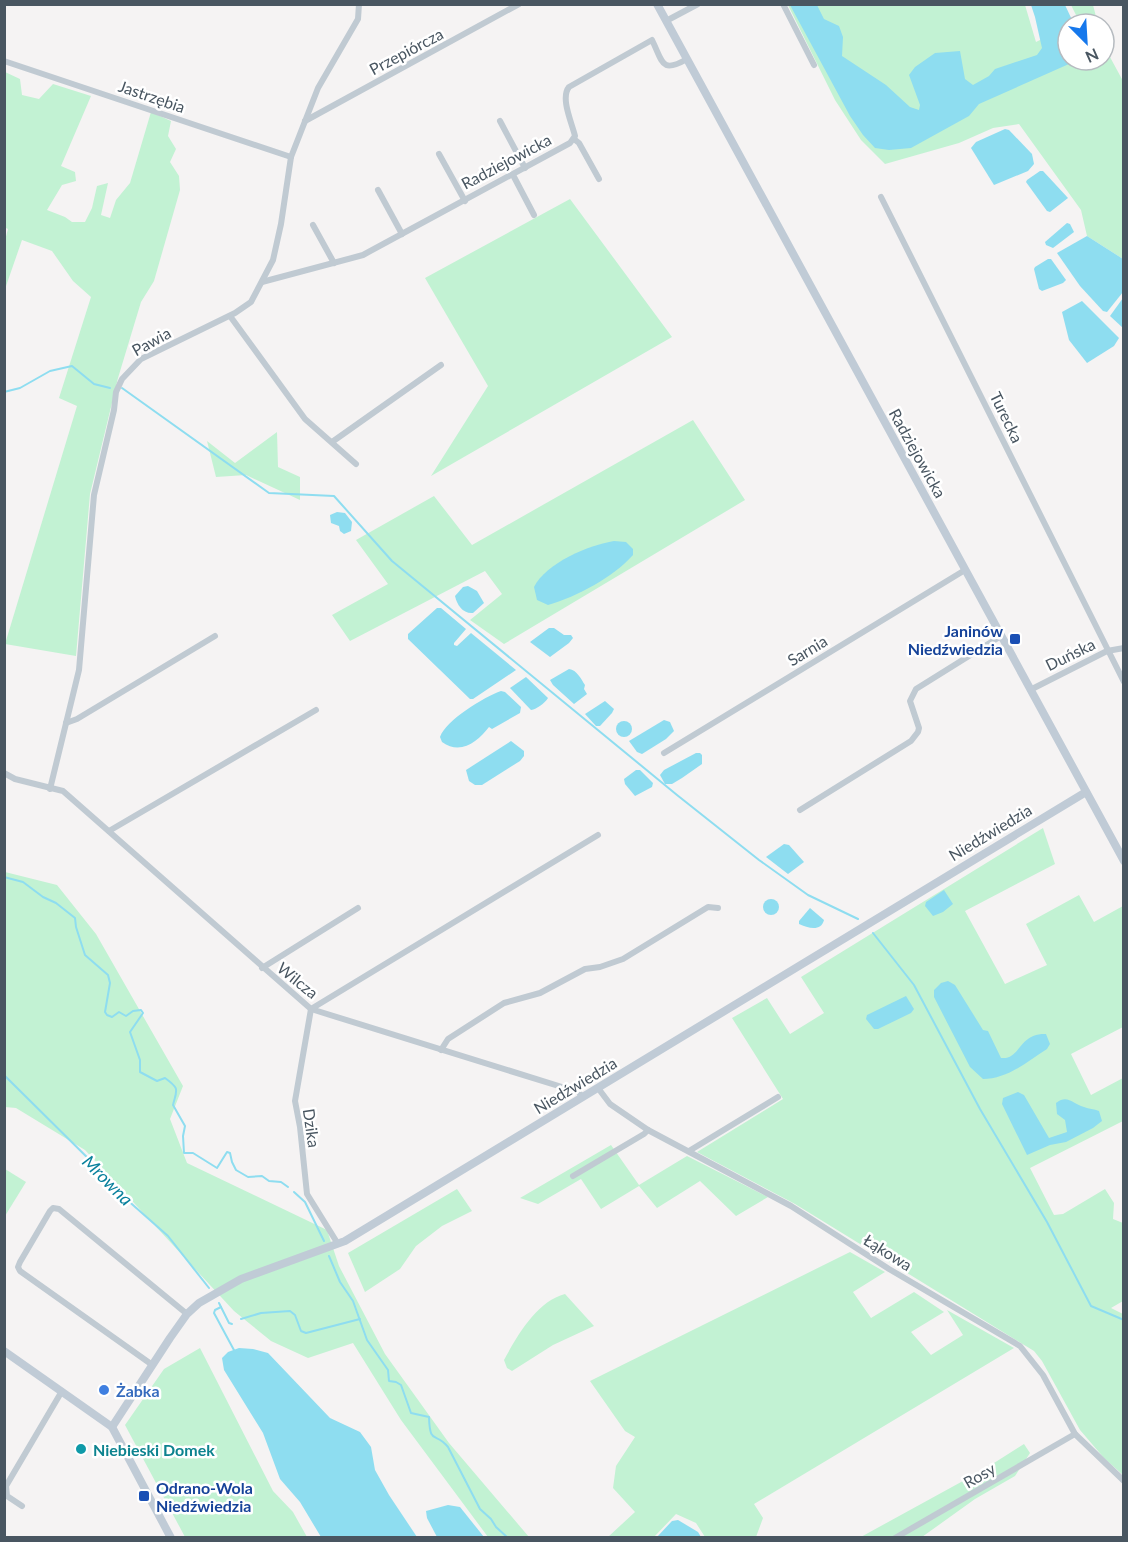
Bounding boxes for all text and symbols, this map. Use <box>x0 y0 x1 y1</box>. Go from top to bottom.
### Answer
north arrow <box>1056 12 1116 72</box>
street label: Przepiórcza <box>366 24 446 78</box>
text: N <box>1083 45 1102 67</box>
street label: Jastrzębia <box>116 76 188 116</box>
street label: Radziejowicka <box>458 129 554 193</box>
street label: Pawia <box>128 323 174 359</box>
street label: Turecka <box>987 388 1027 446</box>
street label: Radziejowicka <box>886 405 950 501</box>
place label: Janinów Niedźwiedzia <box>908 621 1003 658</box>
street label: Sarnia <box>784 631 830 669</box>
marker: Janinów Niedźwiedzia <box>1008 632 1022 646</box>
street label: Duńska <box>1042 634 1098 674</box>
street label: Niedźwiedzia <box>945 800 1035 864</box>
street label: Wilcza <box>274 958 322 1002</box>
street label: Niedźwiedzia <box>530 1053 620 1117</box>
street label: Dzika <box>300 1107 324 1149</box>
water label: Mrowna <box>78 1150 138 1210</box>
street label: Łąkowa <box>860 1230 916 1274</box>
place label: Żabka <box>116 1381 160 1400</box>
marker: Żabka <box>97 1383 111 1397</box>
place label: Niebieski Domek <box>93 1440 215 1459</box>
marker: Niebieski Domek <box>74 1442 88 1456</box>
street label: Rosy <box>960 1458 999 1492</box>
place label: Odrano-Wola Niedźwiedzia <box>156 1478 253 1515</box>
marker: Odrano-Wola Niedźwiedzia <box>137 1489 151 1503</box>

